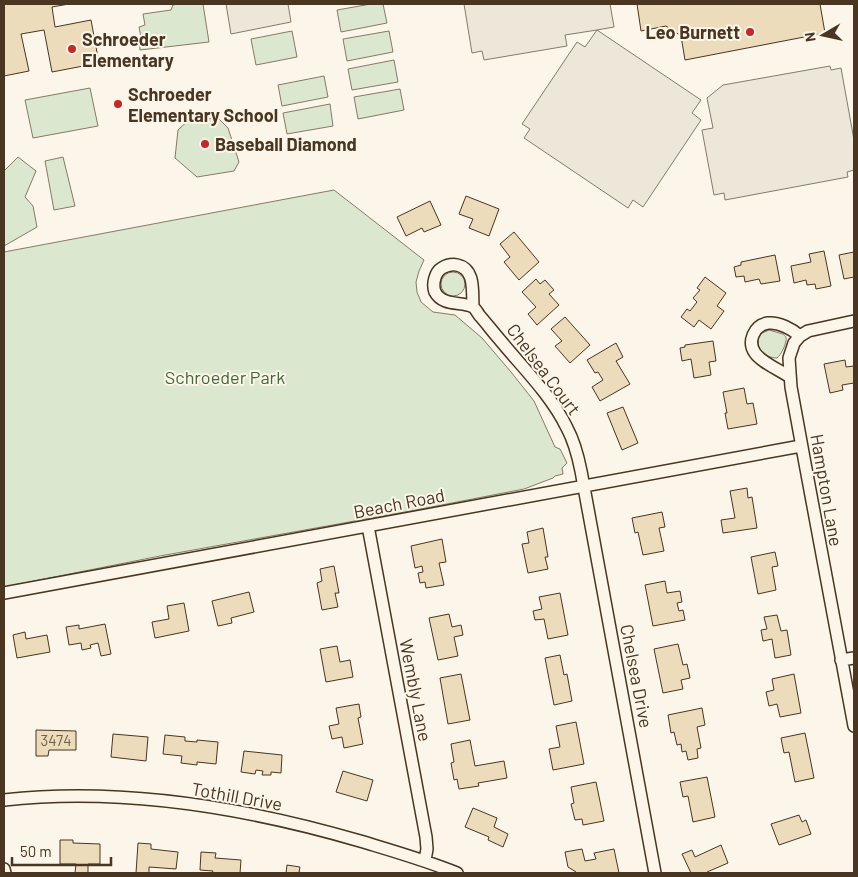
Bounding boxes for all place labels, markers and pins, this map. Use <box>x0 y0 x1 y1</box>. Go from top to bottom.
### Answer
place label: Leo Burnett <box>645 21 740 43</box>
marker: Leo Burnett <box>744 26 756 38</box>
place label: Schroeder Elementary <box>82 28 174 71</box>
marker: Schroeder Elementary <box>66 43 78 55</box>
place label: Schroeder Elementary School <box>128 83 278 126</box>
marker: Schroeder Elementary School <box>112 98 124 110</box>
place label: Baseball Diamond <box>215 133 357 155</box>
marker: Baseball Diamond <box>199 138 211 150</box>

